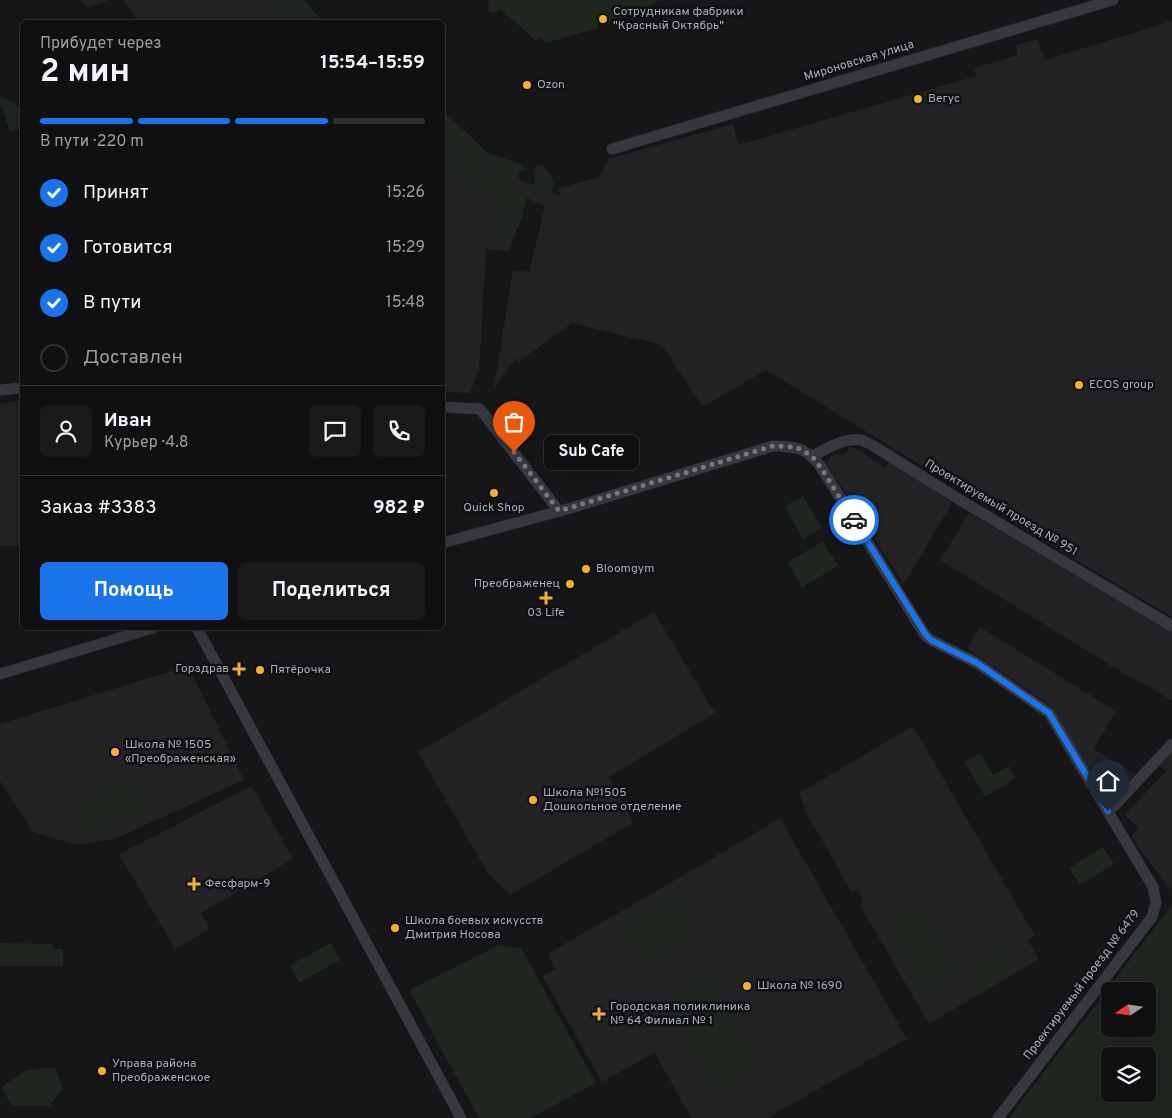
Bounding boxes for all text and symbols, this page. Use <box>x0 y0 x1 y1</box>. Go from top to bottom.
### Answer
place label: Сотрудникам фабрики "Красный Октябрь" <box>613 4 743 34</box>
marker: Сотрудникам фабрики "Красный Октябрь" <box>597 13 609 25</box>
text: Прибудет через <box>40 34 162 54</box>
street label: Мироновская улица <box>802 37 916 85</box>
text: 15:54–15:59 <box>320 51 425 75</box>
text: 2 мин <box>40 53 130 93</box>
place label: Ozon <box>537 77 565 93</box>
marker: Ozon <box>521 79 533 91</box>
place label: Вегус <box>928 91 960 107</box>
marker: Вегус <box>912 93 924 105</box>
text: В пути · 220 m <box>40 132 144 152</box>
icon: check <box>40 179 68 207</box>
text: Принят <box>83 181 149 205</box>
text: 15:26 <box>386 183 425 203</box>
icon: check <box>40 234 68 262</box>
text: Готовится <box>83 236 173 260</box>
text: 15:29 <box>386 238 425 258</box>
icon: check <box>40 289 68 317</box>
text: В пути <box>83 291 141 315</box>
text: 15:48 <box>386 293 425 313</box>
text: Доставлен <box>83 346 183 370</box>
place label: ECOS group <box>1089 377 1154 393</box>
marker: ECOS group <box>1073 379 1085 391</box>
pin <box>493 401 535 452</box>
button: person <box>40 405 92 457</box>
button: chat <box>309 405 361 457</box>
button: phone <box>373 405 425 457</box>
icon: bag <box>500 408 528 436</box>
text: Иван <box>104 409 152 433</box>
text: Курьер · 4.8 <box>104 433 189 453</box>
callout: Sub Cafe <box>544 434 639 470</box>
text: Sub Cafe <box>558 442 625 462</box>
street label: Проектируемый проезд № 951 <box>922 456 1080 560</box>
marker: Quick Shop <box>488 487 500 499</box>
courier <box>829 495 879 545</box>
text: Заказ #3383 <box>40 496 157 520</box>
text: 982 ₽ <box>373 496 425 520</box>
place label: Quick Shop <box>463 500 525 516</box>
icon: car <box>840 506 868 534</box>
place label: Bloomgym <box>596 561 654 577</box>
button: Помощь <box>40 562 228 620</box>
button: Поделиться <box>238 562 425 620</box>
marker: Bloomgym <box>580 563 592 575</box>
place label: Преображенец <box>474 576 560 592</box>
marker: Преображенец <box>564 578 576 590</box>
marker: 03 Life <box>540 592 552 604</box>
place label: 03 Life <box>527 605 565 621</box>
place label: Горздрав <box>175 661 229 677</box>
place label: Пятёрочка <box>270 662 331 678</box>
marker: Горздрав <box>233 663 245 675</box>
marker: Пятёрочка <box>254 664 266 676</box>
place label: Школа № 1505 «Преображенская» <box>125 737 236 767</box>
marker: Школа № 1505 «Преображенская» <box>109 746 121 758</box>
pin <box>1087 760 1129 811</box>
icon: home <box>1094 767 1122 795</box>
place label: Школа №1505 Дошкольное отделение <box>543 785 682 815</box>
marker: Школа №1505 Дошкольное отделение <box>527 794 539 806</box>
place label: Фесфарм-9 <box>205 876 270 892</box>
marker: Фесфарм-9 <box>187 877 201 891</box>
street label: Проектируемый проезд № 6479 <box>1020 907 1144 1063</box>
place label: Школа боевых искусств Дмитрия Носова <box>405 913 544 943</box>
marker: Школа боевых искусств Дмитрия Носова <box>389 922 401 934</box>
place label: Школа № 1690 <box>757 978 842 994</box>
marker: Школа № 1690 <box>741 980 753 992</box>
north arrow <box>1101 982 1156 1038</box>
map controls <box>1101 982 1156 1102</box>
place label: Городская поликлиника № 64 Филиал № 1 <box>610 999 750 1029</box>
marker: Городская поликлиника № 64 Филиал № 1 <box>592 1007 606 1021</box>
button: layers <box>1101 1047 1156 1102</box>
place label: Управа района Преображенское <box>112 1056 210 1086</box>
marker: Управа района Преображенское <box>96 1065 108 1077</box>

